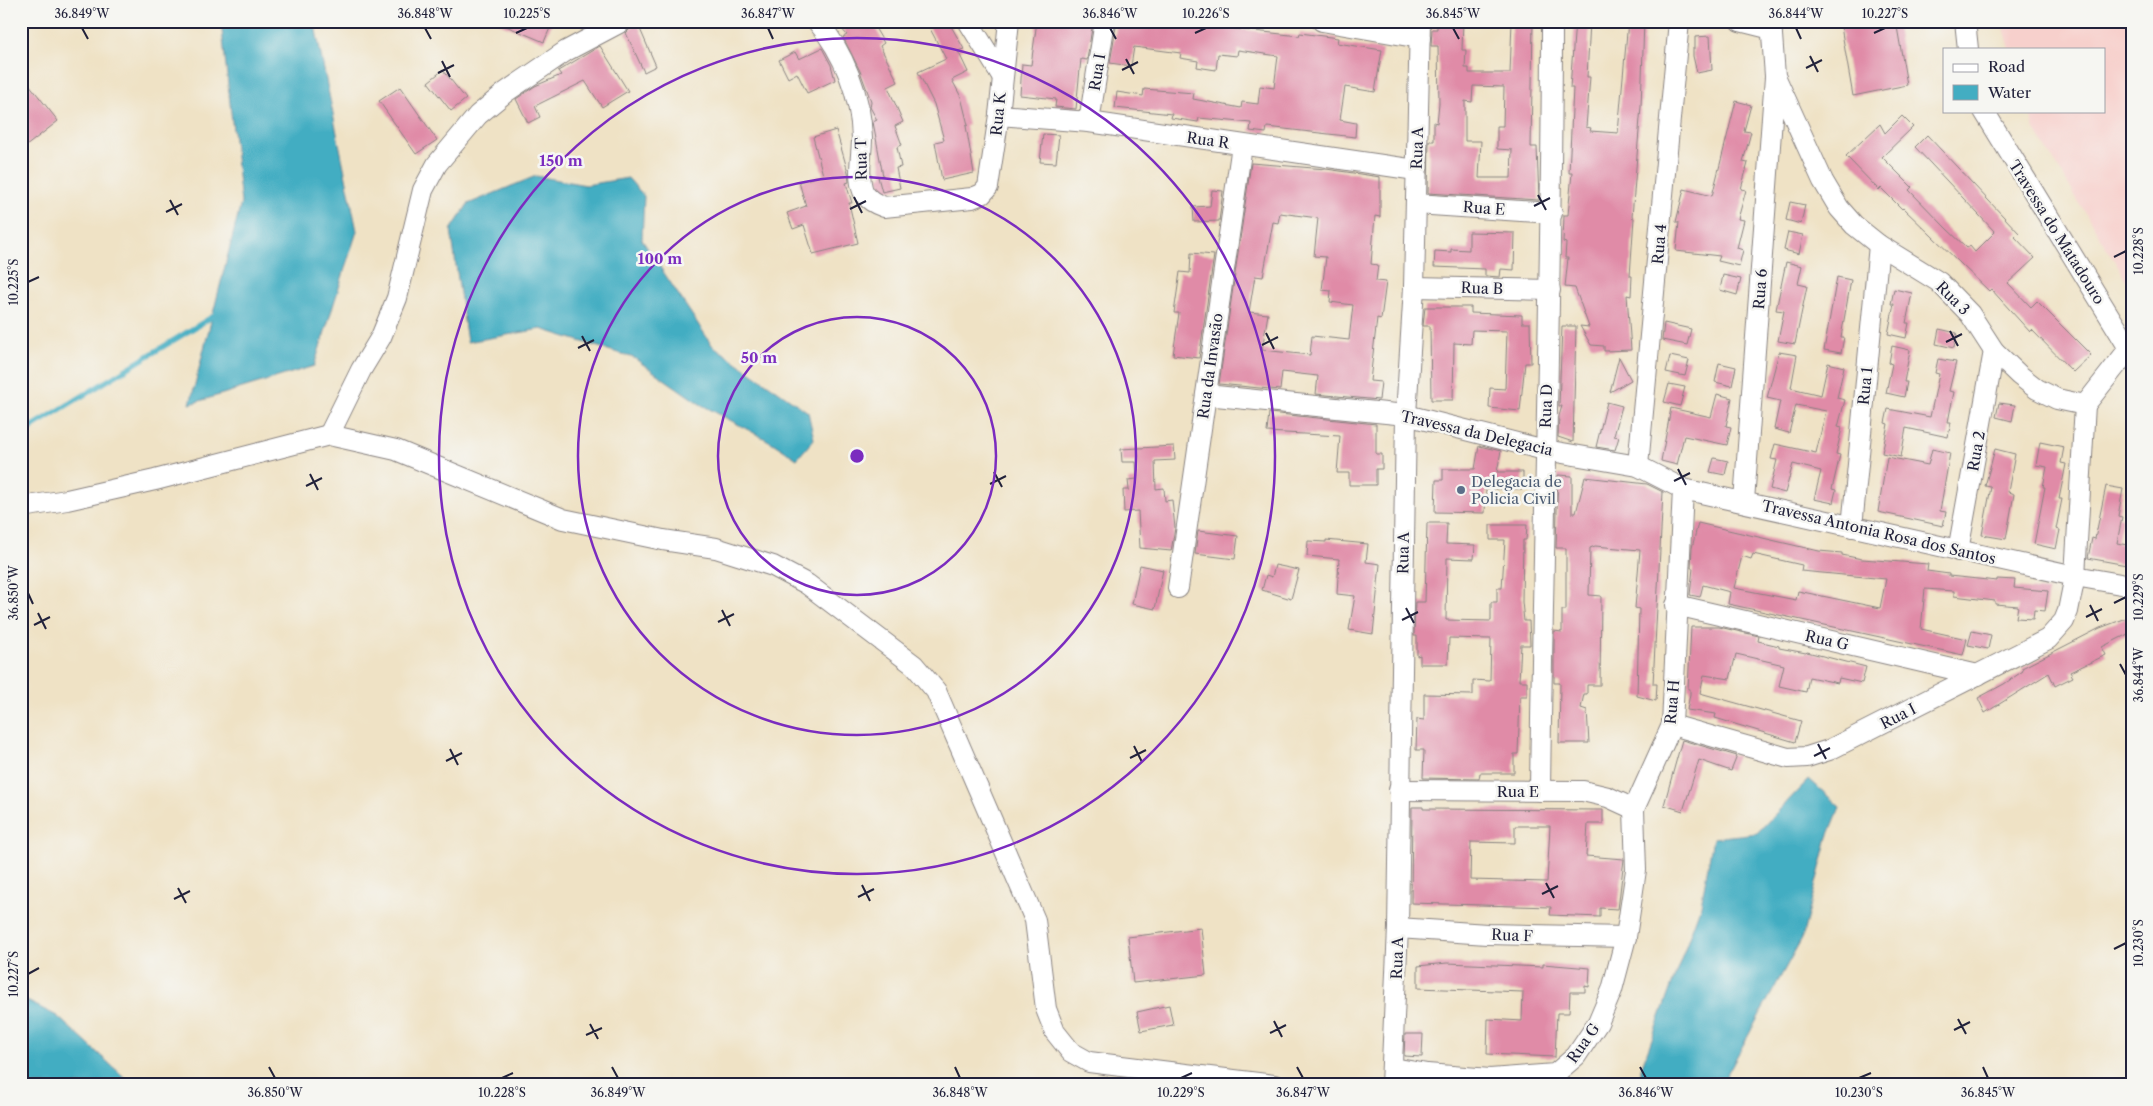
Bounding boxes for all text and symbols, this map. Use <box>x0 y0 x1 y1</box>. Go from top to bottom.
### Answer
text: 36.849°W <box>55 6 110 21</box>
text: 36.848°W <box>397 6 453 21</box>
text: 10.225°S <box>503 6 551 21</box>
text: 36.847°W <box>741 6 796 21</box>
text: 36.846°W <box>1083 6 1138 21</box>
text: 10.226°S <box>1182 6 1230 21</box>
text: 36.845°W <box>1426 6 1481 21</box>
text: 36.844°W <box>1769 6 1824 21</box>
text: 10.227°S <box>1862 6 1908 21</box>
legend <box>1943 48 2106 112</box>
street label: Rua I <box>1085 52 1109 92</box>
text: Road <box>1988 57 2025 76</box>
text: Water <box>1987 83 2032 102</box>
street label: Rua K <box>986 90 1010 137</box>
street label: Rua A <box>1407 126 1427 170</box>
street label: Rua R <box>1185 128 1232 153</box>
street label: Rua T <box>851 137 871 181</box>
text: 150 m <box>539 151 583 170</box>
street label: Travessa do Matadouro <box>2005 156 2109 308</box>
street label: Rua E <box>1462 197 1506 219</box>
street label: Rua 4 <box>1648 223 1670 265</box>
text: 10.228°S <box>2131 227 2146 275</box>
text: 100 m <box>638 249 682 268</box>
text: 10.225°S <box>6 258 21 306</box>
street label: Rua 6 <box>1749 268 1771 310</box>
street label: Rua 3 <box>1932 277 1974 319</box>
street label: Rua B <box>1460 278 1504 298</box>
street label: Rua da Invasão <box>1193 312 1227 420</box>
text: 50 m <box>741 348 777 367</box>
street label: Rua 1 <box>1854 365 1877 406</box>
street label: Rua D <box>1536 384 1556 428</box>
street label: Travessa da Delegacia <box>1399 406 1555 460</box>
street label: Rua 2 <box>1963 429 1989 473</box>
centre of rings <box>848 447 866 465</box>
place label: Delegacia de Policia Civil <box>1471 472 1562 508</box>
marker: Delegacia de Policia Civil <box>1455 484 1467 496</box>
street label: Travessa Antonia Rosa dos Santos <box>1760 496 1998 568</box>
street label: Rua A <box>1393 531 1413 574</box>
text: 36.850°W <box>6 565 21 621</box>
text: 10.229°S <box>2131 573 2146 621</box>
street label: Rua G <box>1803 626 1851 654</box>
text: 36.844°W <box>2131 647 2146 702</box>
street label: Rua H <box>1661 679 1683 725</box>
street label: Rua I <box>1877 699 1919 733</box>
street label: Rua E <box>1497 782 1539 801</box>
text: 10.230°S <box>2131 919 2146 967</box>
street label: Rua F <box>1491 925 1533 945</box>
street label: Rua A <box>1387 936 1407 980</box>
text: 10.227°S <box>6 951 21 997</box>
street label: Rua G <box>1563 1020 1603 1066</box>
text: 36.850°W <box>247 1085 303 1100</box>
text: 10.228°S <box>478 1085 526 1100</box>
text: 36.849°W <box>591 1085 646 1100</box>
text: 36.848°W <box>932 1085 988 1100</box>
text: 10.229°S <box>1157 1085 1205 1100</box>
text: 36.847°W <box>1276 1085 1331 1100</box>
text: 36.846°W <box>1619 1085 1674 1100</box>
text: 10.230°S <box>1835 1085 1883 1100</box>
text: 36.845°W <box>1961 1085 2016 1100</box>

